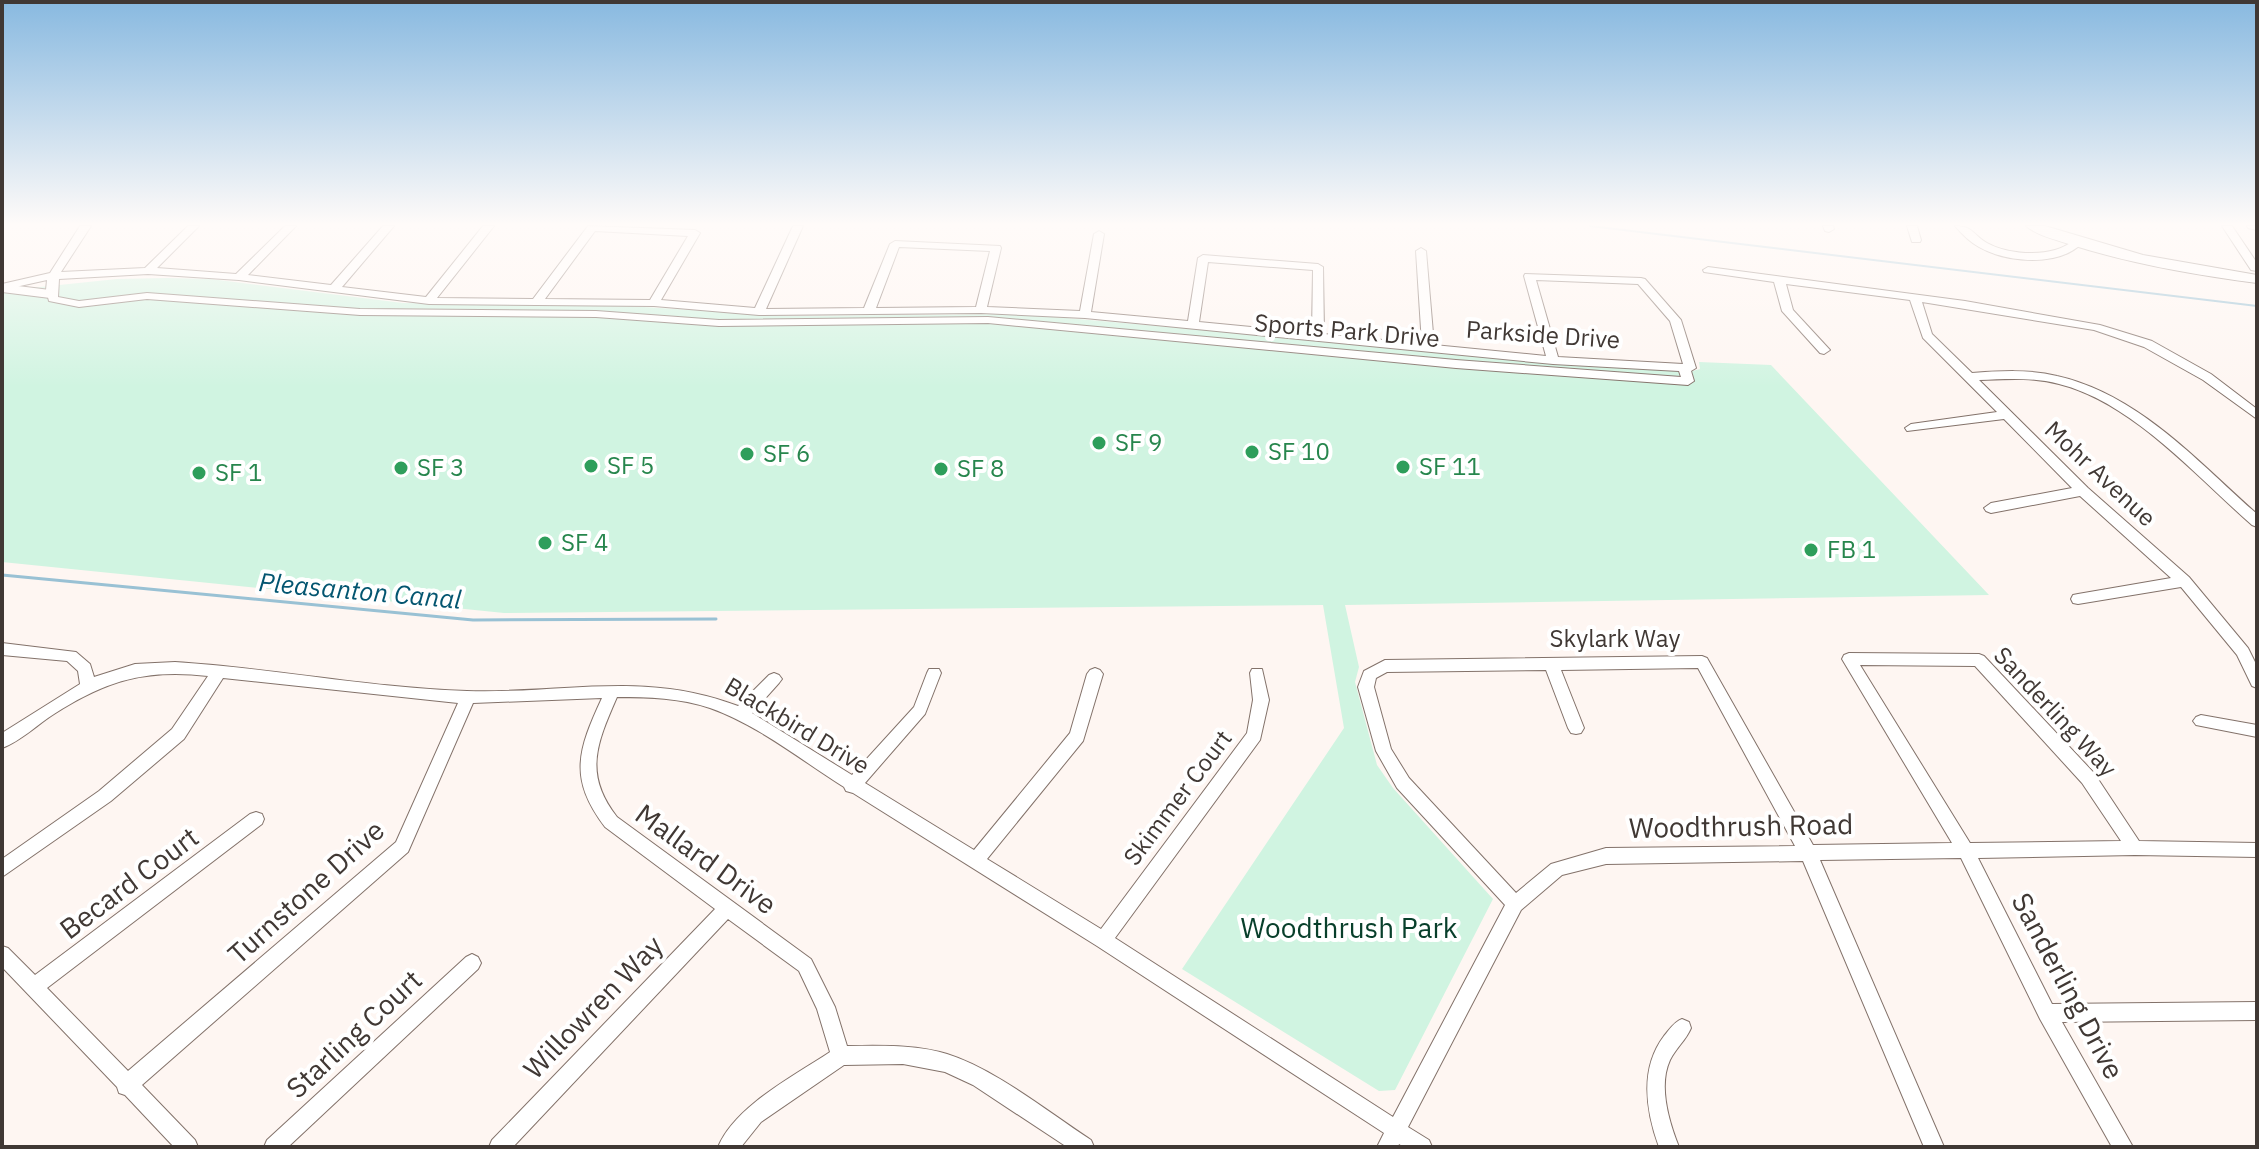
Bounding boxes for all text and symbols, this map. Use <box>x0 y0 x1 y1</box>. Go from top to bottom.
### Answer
street label: Sports Park Drive <box>1253 306 1441 354</box>
street label: Parkside Drive <box>1465 313 1621 355</box>
street label: Mohr Avenue <box>2038 413 2163 533</box>
place label: SF 9 <box>1115 426 1162 458</box>
marker: SF 9 <box>1090 434 1108 452</box>
place label: SF 10 <box>1268 435 1330 467</box>
place label: SF 6 <box>763 437 810 469</box>
marker: SF 10 <box>1243 443 1261 461</box>
marker: SF 6 <box>738 445 756 463</box>
place label: SF 5 <box>607 449 654 481</box>
place label: SF 11 <box>1419 450 1481 482</box>
place label: SF 3 <box>417 451 464 483</box>
place label: SF 8 <box>957 452 1004 484</box>
place label: SF 1 <box>215 456 262 488</box>
marker: SF 5 <box>582 457 600 475</box>
marker: SF 11 <box>1394 458 1412 476</box>
marker: SF 3 <box>392 459 410 477</box>
marker: SF 8 <box>932 460 950 478</box>
marker: SF 1 <box>190 464 208 482</box>
place label: SF 4 <box>561 526 608 558</box>
place label: FB 1 <box>1827 533 1876 565</box>
marker: SF 4 <box>536 534 554 552</box>
marker: FB 1 <box>1802 541 1820 559</box>
water label: Pleasanton Canal <box>257 564 463 616</box>
street label: Skylark Way <box>1550 622 1680 654</box>
street label: Sanderling Way <box>1987 639 2124 783</box>
street label: Blackbird Drive <box>719 669 876 781</box>
street label: Skimmer Court <box>1116 723 1239 871</box>
street label: Mallard Drive <box>628 795 784 922</box>
street label: Woodthrush Road <box>1628 805 1854 846</box>
street label: Turnstone Drive <box>220 811 392 972</box>
street label: Becard Court <box>52 818 206 947</box>
street label: Sanderling Drive <box>2004 886 2133 1085</box>
park label: Woodthrush Park <box>1241 909 1458 946</box>
street label: Willowren Way <box>515 927 670 1086</box>
street label: Starling Court <box>278 961 429 1106</box>

